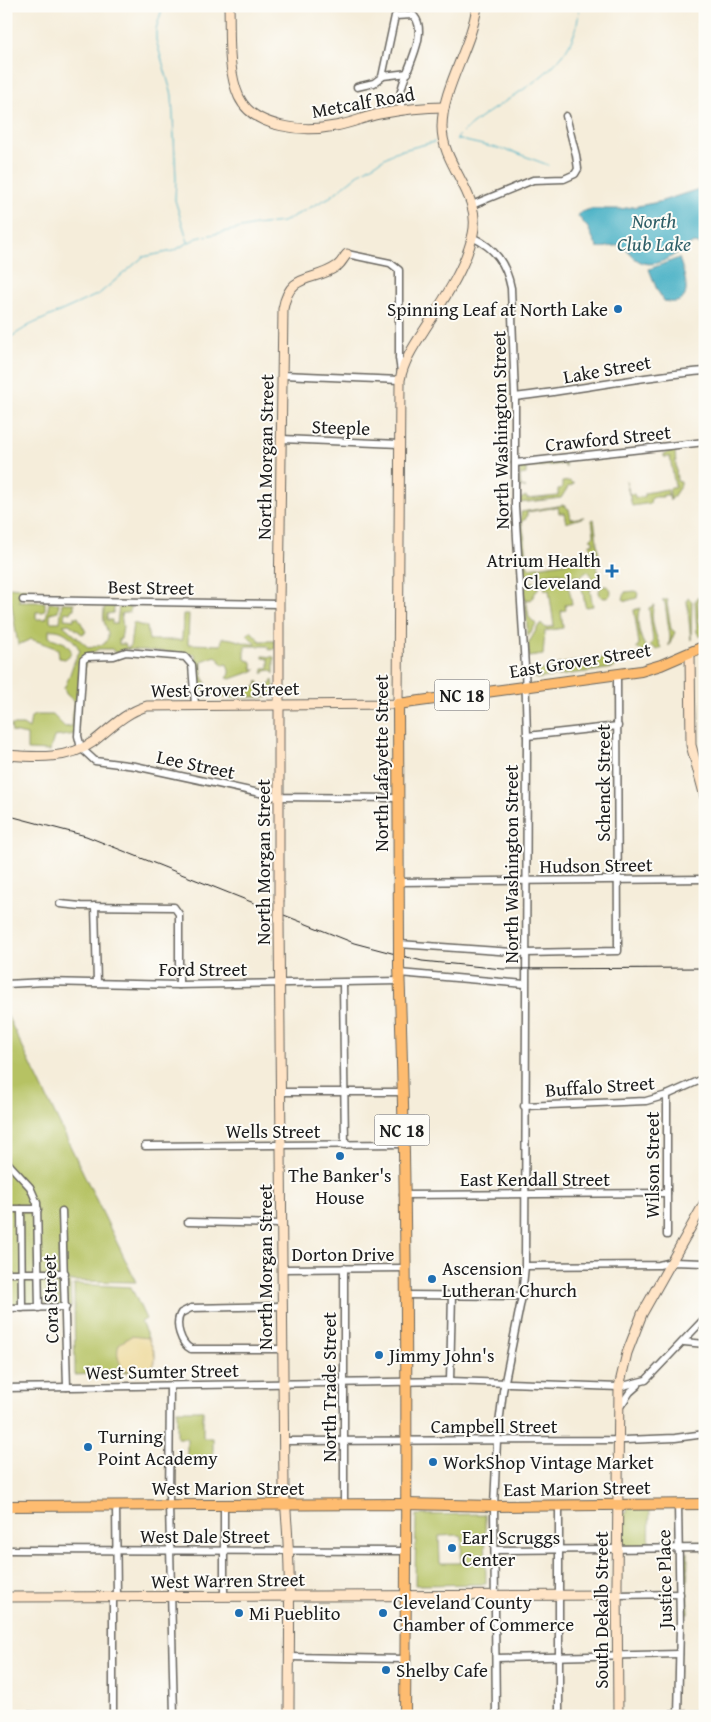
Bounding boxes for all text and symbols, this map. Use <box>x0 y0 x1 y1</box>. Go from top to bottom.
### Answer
street label: Metcalf Road <box>309 79 417 125</box>
water label: North Club Lake <box>617 206 691 258</box>
place label: Spinning Leaf at North Lake <box>387 295 608 323</box>
marker: Spinning Leaf at North Lake <box>612 303 624 315</box>
street label: North Washington Street <box>484 330 516 530</box>
street label: Lake Street <box>561 347 653 390</box>
street label: North Morgan Street <box>250 373 280 540</box>
street label: Steeple <box>311 412 371 442</box>
street label: Crawford Street <box>544 417 672 459</box>
place label: Atrium Health Cleveland <box>486 546 602 596</box>
marker: Atrium Health Cleveland <box>605 564 619 578</box>
street label: Best Street <box>108 572 195 602</box>
street label: East Grover Street <box>507 635 653 685</box>
street label: West Grover Street <box>150 674 300 704</box>
street label: North Lafayette Street <box>367 674 395 852</box>
road number: NC 18 <box>434 680 490 710</box>
street label: Schenck Street <box>589 724 617 842</box>
street label: Lee Street <box>154 742 238 786</box>
street label: North Washington Street <box>497 764 525 963</box>
street label: North Morgan Street <box>249 779 277 945</box>
street label: Hudson Street <box>539 850 653 880</box>
street label: Ford Street <box>159 955 247 983</box>
street label: Buffalo Street <box>544 1068 656 1104</box>
street label: Wilson Street <box>638 1111 666 1218</box>
road number: NC 18 <box>374 1114 430 1146</box>
street label: Wells Street <box>226 1117 321 1145</box>
marker: The Banker's House <box>334 1150 346 1162</box>
place label: The Banker's House <box>288 1161 392 1211</box>
street label: East Kendall Street <box>460 1165 610 1193</box>
street label: North Morgan Street <box>251 1184 279 1350</box>
street label: Dorton Drive <box>292 1240 395 1268</box>
street label: Cora Street <box>34 1254 66 1344</box>
place label: Ascension Lutheran Church <box>442 1254 577 1304</box>
marker: Ascension Lutheran Church <box>426 1273 438 1285</box>
street label: North Trade Street <box>315 1312 343 1462</box>
place label: Jimmy John's <box>387 1341 494 1369</box>
marker: Jimmy John's <box>373 1349 385 1361</box>
street label: West Sumter Street <box>85 1356 239 1386</box>
street label: Campbell Street <box>431 1412 558 1440</box>
place label: Turning Point Academy <box>98 1422 218 1472</box>
marker: Turning Point Academy <box>82 1441 94 1453</box>
place label: WorkShop Vintage Market <box>443 1448 654 1476</box>
marker: WorkShop Vintage Market <box>427 1456 439 1468</box>
street label: East Marion Street <box>503 1473 651 1503</box>
street label: West Marion Street <box>151 1474 305 1502</box>
street label: West Dale Street <box>140 1522 270 1550</box>
place label: Earl Scruggs Center <box>462 1523 560 1573</box>
street label: Justice Place <box>649 1529 679 1631</box>
street label: South Dekalb Street <box>587 1531 615 1689</box>
marker: Earl Scruggs Center <box>446 1542 458 1554</box>
street label: West Warren Street <box>151 1565 306 1595</box>
place label: Cleveland County Chamber of Commerce <box>393 1588 574 1638</box>
place label: Mi Pueblito <box>249 1599 340 1627</box>
marker: Mi Pueblito <box>233 1607 245 1619</box>
marker: Cleveland County Chamber of Commerce <box>377 1607 389 1619</box>
place label: Shelby Cafe <box>396 1656 488 1684</box>
marker: Shelby Cafe <box>380 1664 392 1676</box>

